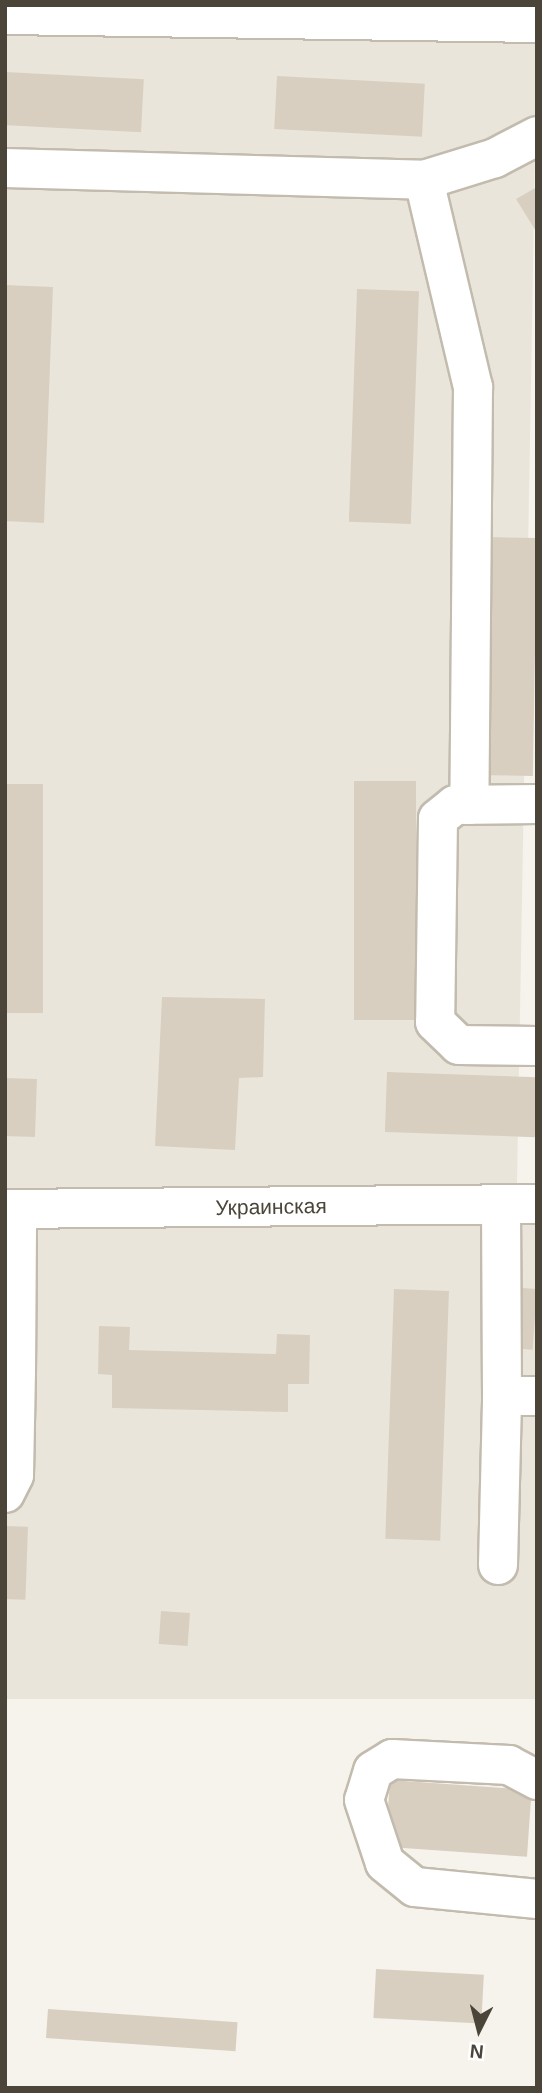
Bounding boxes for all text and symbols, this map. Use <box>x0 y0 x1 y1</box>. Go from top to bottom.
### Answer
street label: Украинская <box>215 1193 327 1221</box>
north arrow <box>444 1995 514 2065</box>
text: N <box>469 2040 485 2063</box>

